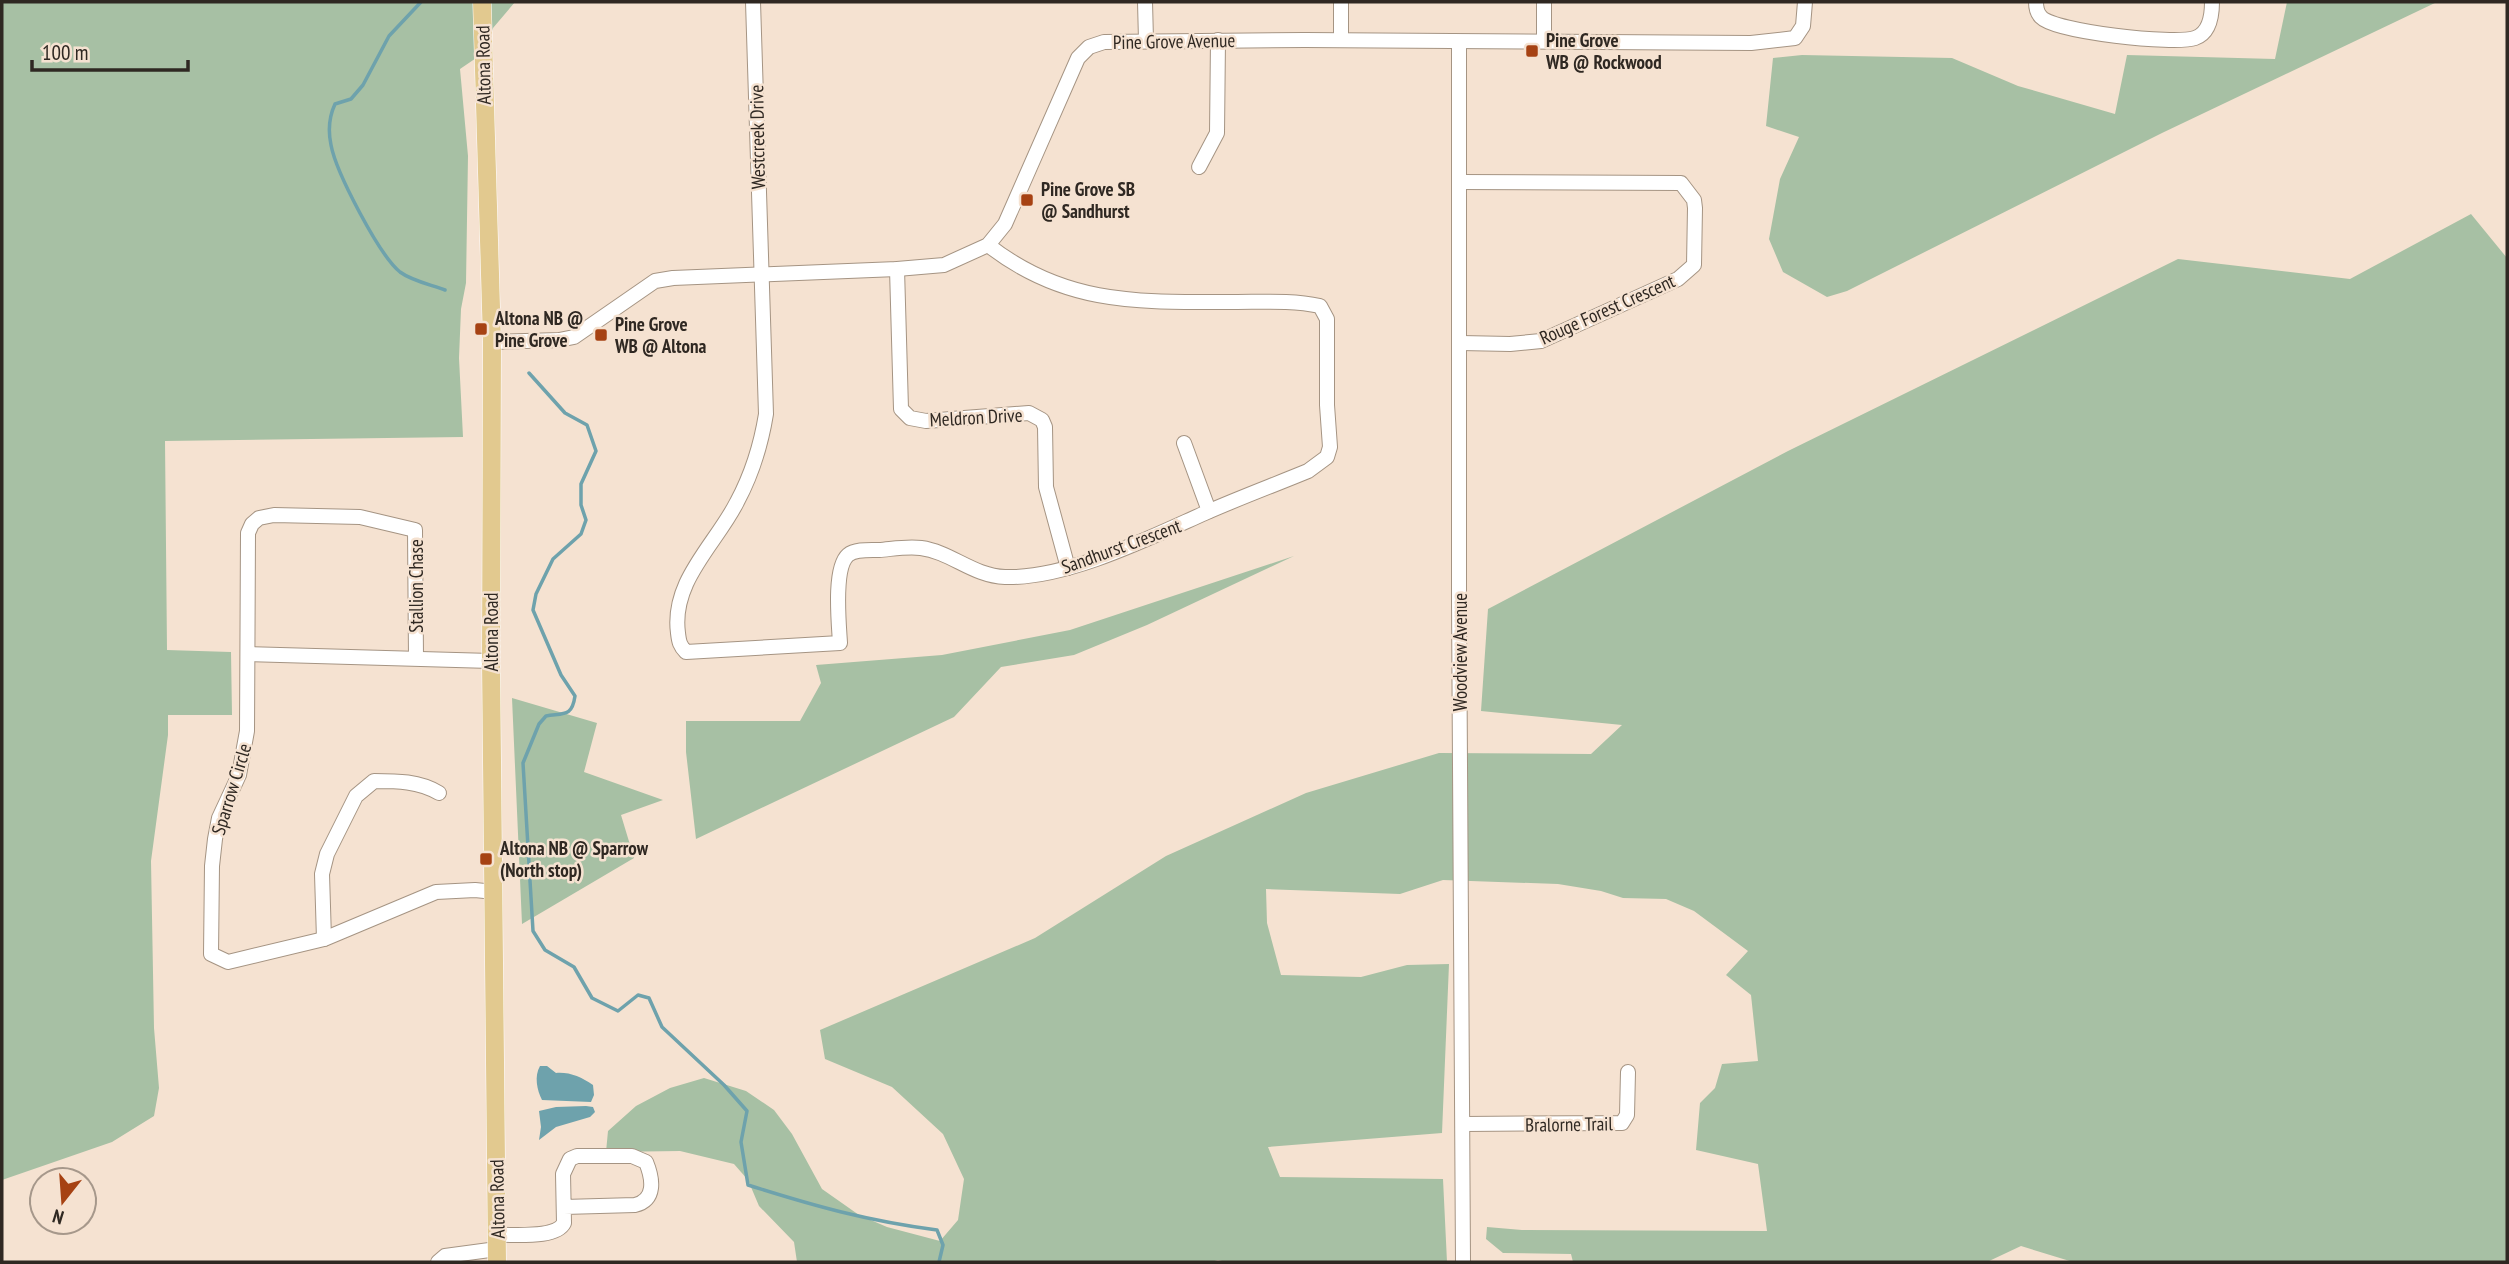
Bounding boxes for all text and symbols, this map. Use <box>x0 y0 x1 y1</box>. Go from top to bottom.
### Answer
street label: Altona Road <box>470 25 496 105</box>
scale bar <box>32 28 187 72</box>
street label: Pine Grove Avenue <box>1113 28 1235 54</box>
place label: Pine Grove WB @ Rockwood <box>1545 28 1662 74</box>
text: 100 m <box>42 39 88 66</box>
marker: Pine Grove WB @ Rockwood <box>1524 43 1540 59</box>
street label: Westcreek Drive <box>744 84 770 189</box>
place label: Pine Grove SB @ Sandhurst <box>1041 177 1135 223</box>
marker: Pine Grove SB @ Sandhurst <box>1019 192 1035 208</box>
street label: Rouge Forest Crescent <box>1536 268 1679 350</box>
place label: Altona NB @ Pine Grove <box>494 306 584 352</box>
place label: Pine Grove WB @ Altona <box>614 312 706 358</box>
marker: Altona NB @ Pine Grove <box>473 321 489 337</box>
marker: Pine Grove WB @ Altona <box>593 327 609 343</box>
street label: Meldron Drive <box>929 403 1023 431</box>
street label: Sandhurst Crescent <box>1058 513 1185 579</box>
street label: Stallion Chase <box>404 539 428 633</box>
street label: Altona Road <box>479 592 503 672</box>
street label: Woodview Avenue <box>1448 593 1472 711</box>
street label: Sparrow Circle <box>206 740 256 838</box>
place label: Altona NB @ Sparrow (North stop) <box>499 836 649 882</box>
marker: Altona NB @ Sparrow (North stop) <box>478 851 494 867</box>
street label: Bralorne Trail <box>1525 1111 1614 1137</box>
street label: Altona Road <box>484 1159 510 1239</box>
north arrow <box>28 1166 98 1236</box>
text: N <box>50 1204 66 1230</box>

